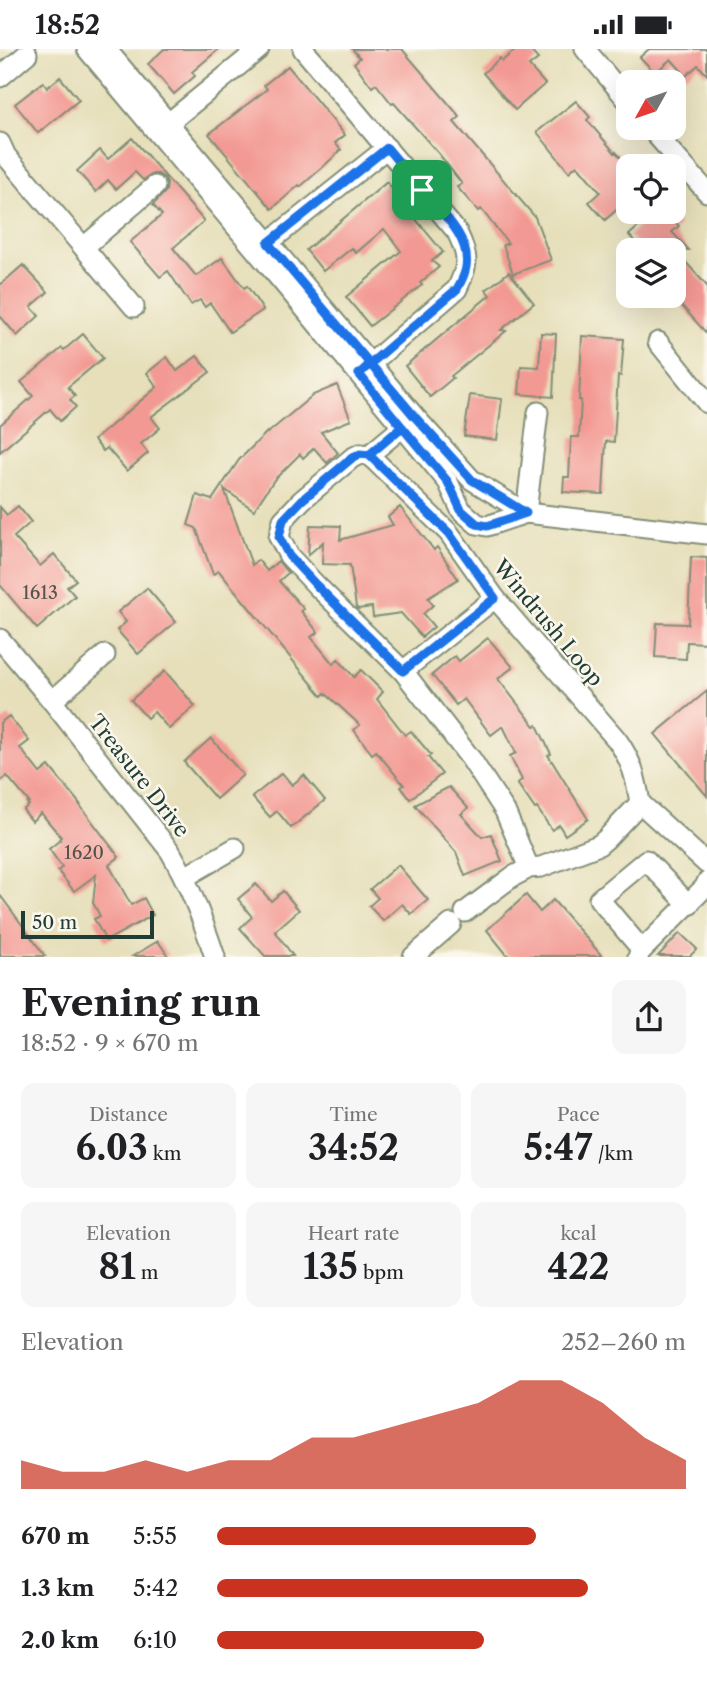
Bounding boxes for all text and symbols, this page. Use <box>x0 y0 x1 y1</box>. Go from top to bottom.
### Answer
text: 18:52 <box>35 9 100 41</box>
north arrow <box>616 70 686 140</box>
map controls <box>616 70 686 308</box>
button: locate <box>616 154 686 224</box>
pin <box>392 160 452 220</box>
icon: arrive <box>403 171 441 209</box>
button: layers <box>616 238 686 308</box>
street label: Windrush Loop <box>488 554 609 691</box>
house number: 1613 <box>22 582 58 604</box>
street label: Treasure Drive <box>84 710 195 842</box>
house number: 1620 <box>64 842 104 864</box>
scale bar <box>21 907 154 939</box>
text: 50 m <box>32 911 77 934</box>
text: Evening run <box>21 979 261 1026</box>
button: share <box>612 980 686 1054</box>
text: 18:52 · 9 × 670 m <box>21 1029 199 1057</box>
text: Distance <box>89 1103 168 1126</box>
text: Time <box>329 1103 378 1126</box>
text: Pace <box>557 1103 600 1126</box>
text: 6.03 <box>75 1126 148 1169</box>
text: 34:52 <box>308 1126 399 1169</box>
text: 5:47 <box>524 1126 593 1169</box>
text: km <box>148 1142 182 1165</box>
text: /km <box>593 1142 633 1165</box>
text: Elevation <box>86 1222 171 1245</box>
text: Heart rate <box>308 1222 399 1245</box>
text: kcal <box>561 1222 596 1245</box>
text: 81 <box>98 1245 136 1288</box>
text: 135 <box>303 1245 358 1288</box>
text: 422 <box>547 1245 610 1288</box>
text: m <box>136 1261 159 1284</box>
text: bpm <box>358 1261 404 1284</box>
text: Elevation <box>21 1328 124 1356</box>
text: 252–260 m <box>561 1328 686 1356</box>
text: 670 m <box>21 1522 90 1550</box>
text: 5:55 <box>133 1522 177 1550</box>
text: 1.3 km <box>21 1574 95 1602</box>
text: 5:42 <box>133 1574 178 1602</box>
text: 2.0 km <box>21 1626 99 1654</box>
text: 6:10 <box>133 1626 177 1654</box>

